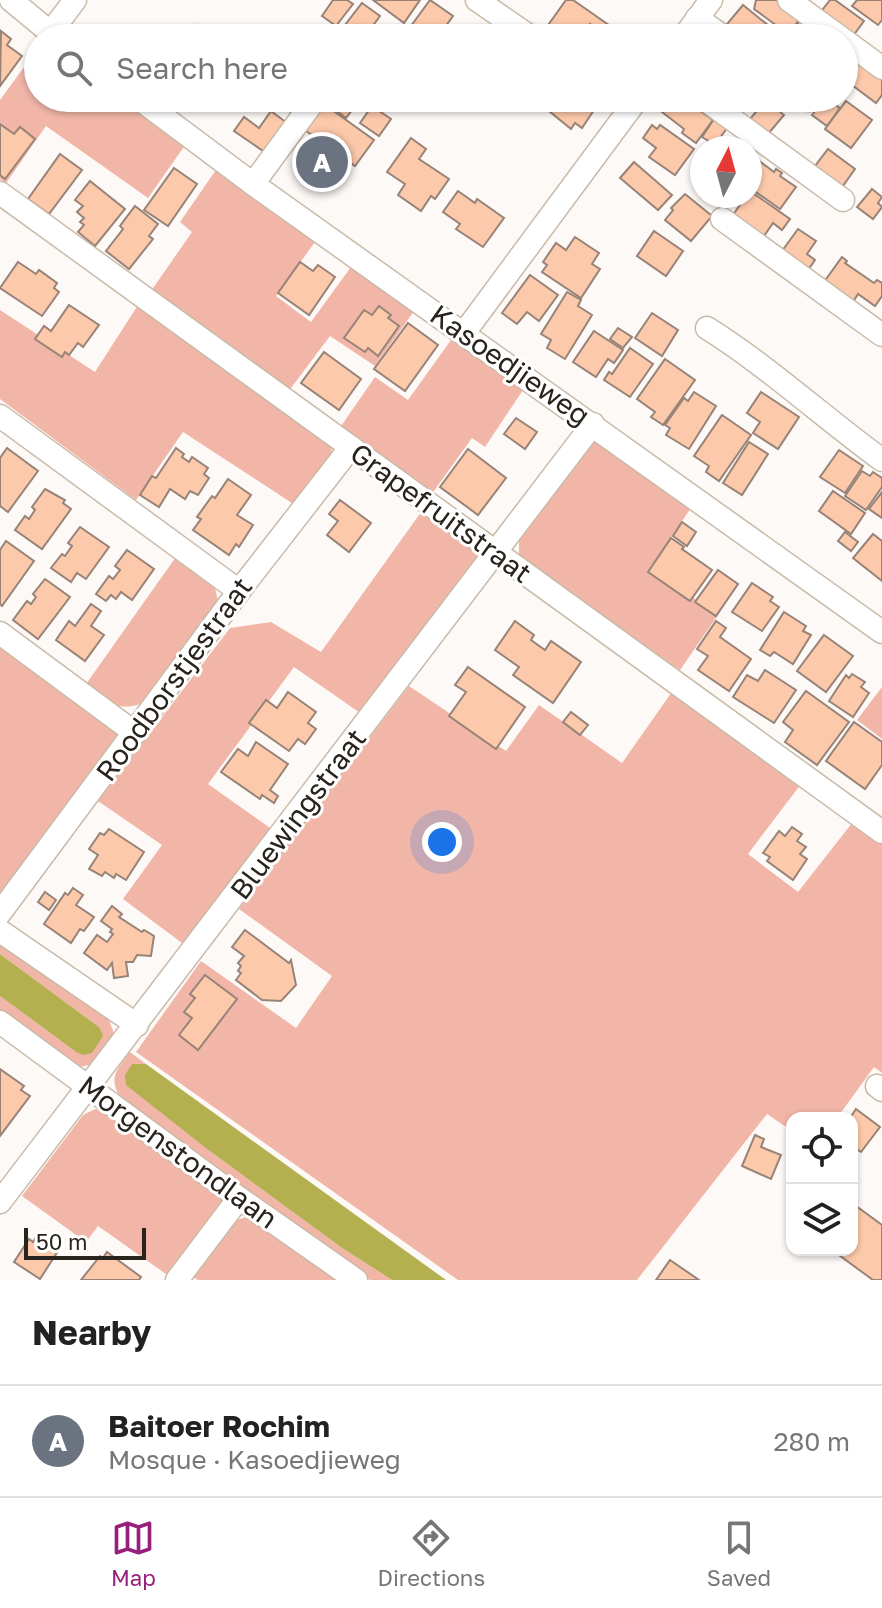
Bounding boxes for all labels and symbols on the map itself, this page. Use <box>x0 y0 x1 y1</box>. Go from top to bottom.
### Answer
pin: A <box>296 132 348 192</box>
north arrow <box>690 136 762 208</box>
street label: Kasoedjieweg <box>424 298 596 432</box>
street label: Grapefruitstraat <box>344 436 538 589</box>
street label: Roodborstjestraat <box>89 570 259 787</box>
street label: Bluewingstraat <box>223 722 372 905</box>
your location <box>422 822 462 862</box>
street label: Morgenstondlaan <box>73 1069 284 1235</box>
scale bar <box>24 1224 146 1260</box>

